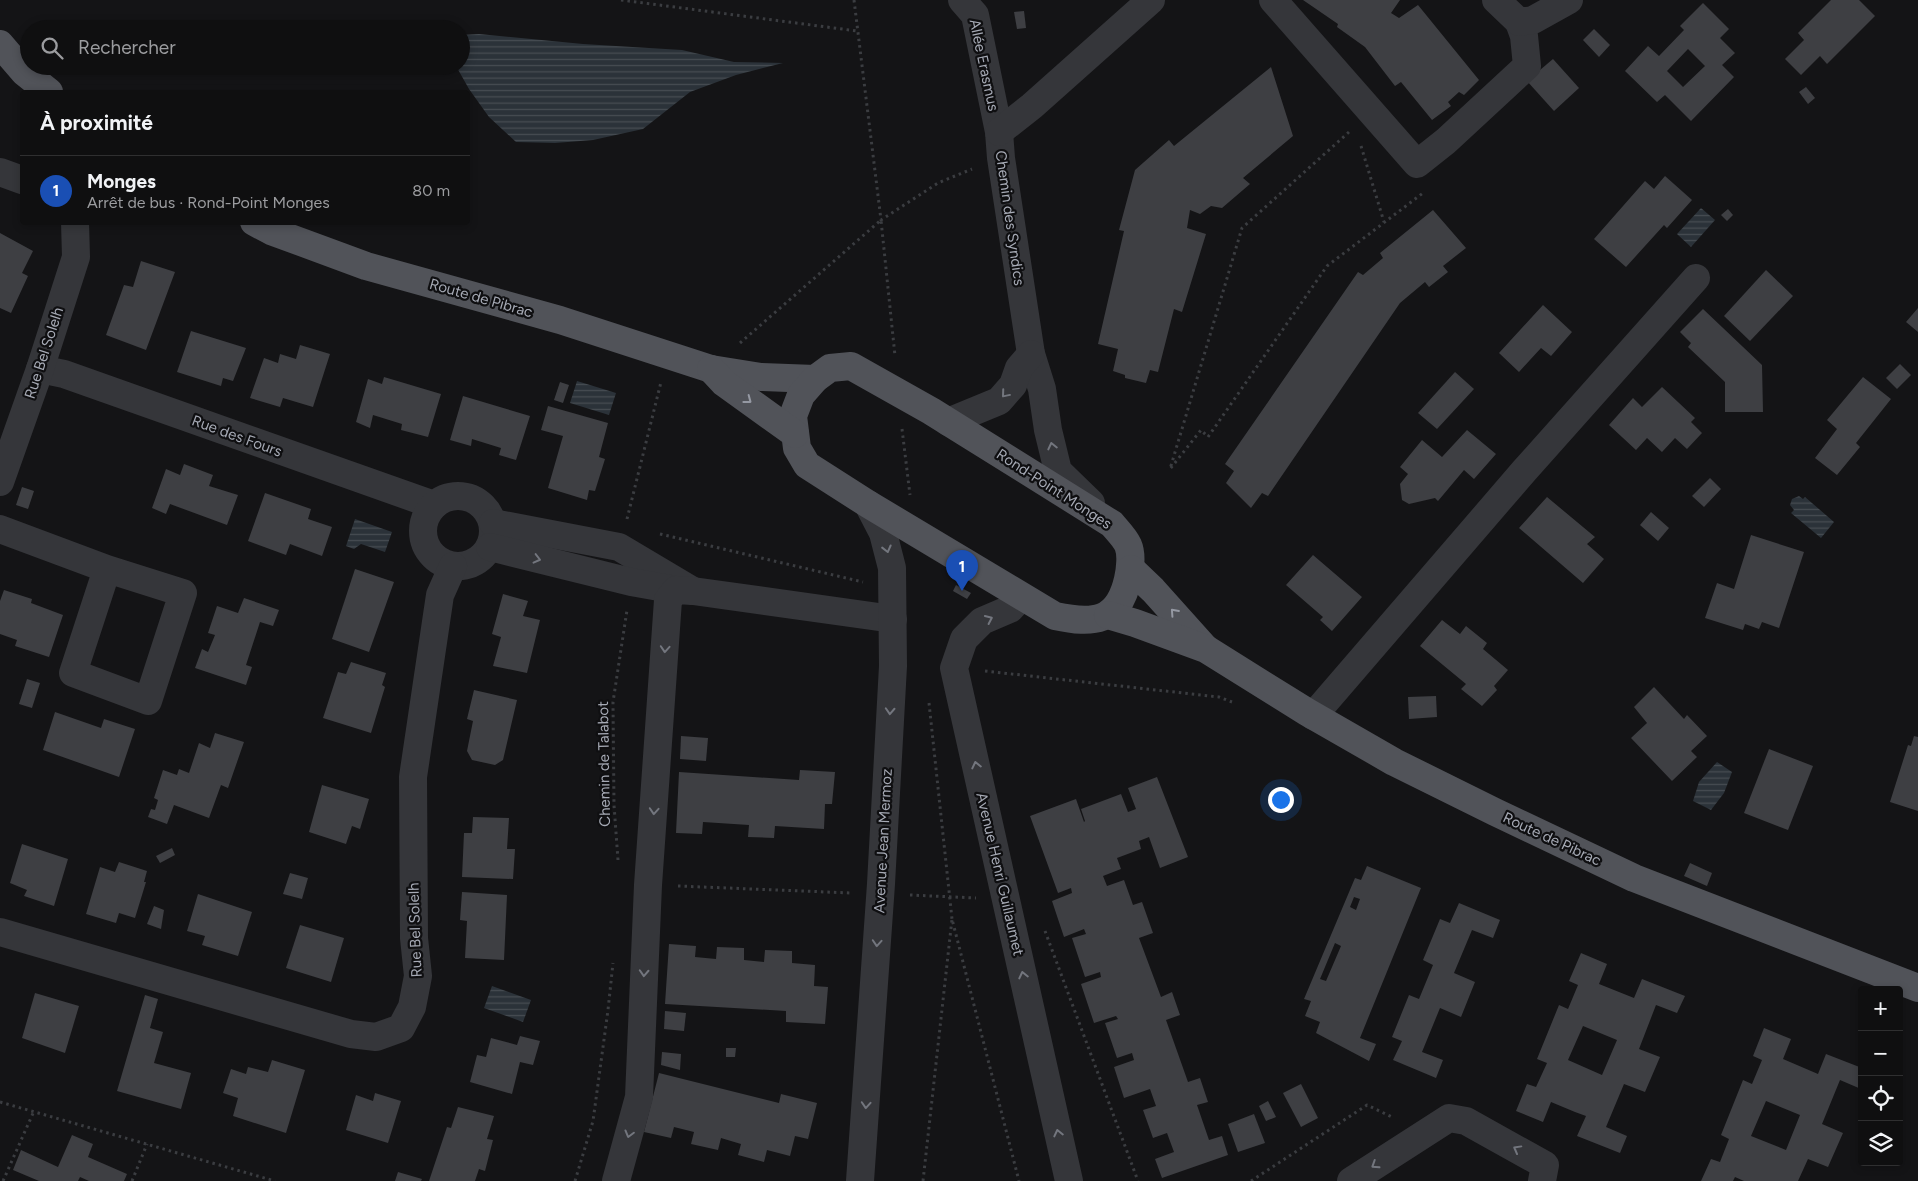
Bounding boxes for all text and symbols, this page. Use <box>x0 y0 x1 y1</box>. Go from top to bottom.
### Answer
street label: Allée Erasmus <box>965 17 1003 113</box>
search box <box>20 20 470 75</box>
icon: search <box>38 34 66 62</box>
text: Rechercher <box>78 36 176 59</box>
text: À proximité <box>40 110 153 135</box>
street label: Chemin des Syndics <box>992 149 1028 287</box>
text: Monges <box>87 170 156 193</box>
text: 1 <box>53 181 59 200</box>
text: 80 m <box>412 181 450 200</box>
text: Arrêt de bus · Rond-Point Monges <box>87 193 330 212</box>
street label: Route de Pibrac <box>427 275 535 321</box>
street label: Rue Bel Solelh <box>21 305 67 401</box>
one-way arrow <box>1001 389 1010 398</box>
one-way arrow <box>742 395 751 403</box>
street label: Rue des Fours <box>190 411 284 461</box>
one-way arrow <box>1047 442 1058 451</box>
street label: Rond-Point Monges <box>993 445 1115 533</box>
one-way arrow <box>881 544 892 553</box>
pin: 1 <box>946 550 978 591</box>
one-way arrow <box>532 553 541 564</box>
one-way arrow <box>1171 609 1180 618</box>
one-way arrow <box>984 614 993 625</box>
one-way arrow <box>659 645 670 653</box>
street label: Chemin de Talabot <box>594 701 614 827</box>
one-way arrow <box>885 707 896 715</box>
one-way arrow <box>971 761 982 769</box>
street label: Avenue Jean Mermoz <box>870 768 896 914</box>
your location <box>1268 787 1294 813</box>
street label: Avenue Henri Guillaumet <box>972 791 1028 958</box>
one-way arrow <box>648 807 659 815</box>
street label: Route de Pibrac <box>1500 808 1604 870</box>
street label: Rue Bel Solelh <box>404 882 426 978</box>
one-way arrow <box>872 939 883 947</box>
one-way arrow <box>639 969 650 977</box>
one-way arrow <box>1018 970 1029 979</box>
map controls <box>1858 986 1903 1166</box>
button: + <box>1858 986 1903 1031</box>
button: − <box>1858 1031 1903 1076</box>
button: locate <box>1858 1076 1903 1121</box>
one-way arrow <box>860 1101 871 1109</box>
button: layers <box>1858 1121 1903 1166</box>
one-way arrow <box>1053 1129 1064 1138</box>
one-way arrow <box>624 1130 634 1138</box>
one-way arrow <box>1513 1145 1522 1155</box>
one-way arrow <box>1372 1159 1381 1168</box>

